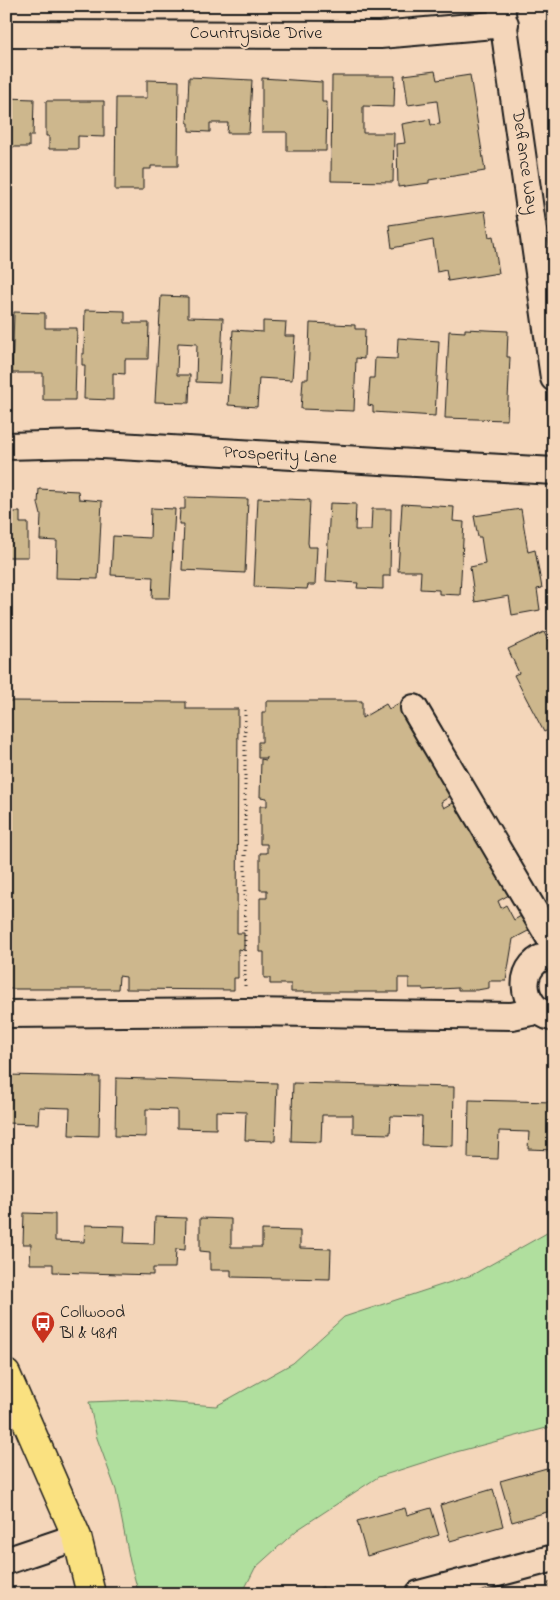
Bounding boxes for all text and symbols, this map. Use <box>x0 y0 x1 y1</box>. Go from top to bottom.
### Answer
street label: Countryside Drive <box>190 21 323 47</box>
street label: Defiance Way <box>504 107 544 216</box>
street label: Prosperity Lane <box>222 440 339 472</box>
place label: Collwood Bl & 4819 <box>59 1300 125 1347</box>
bus stop icon: Collwood Bl & 4819 <box>30 1310 56 1344</box>

